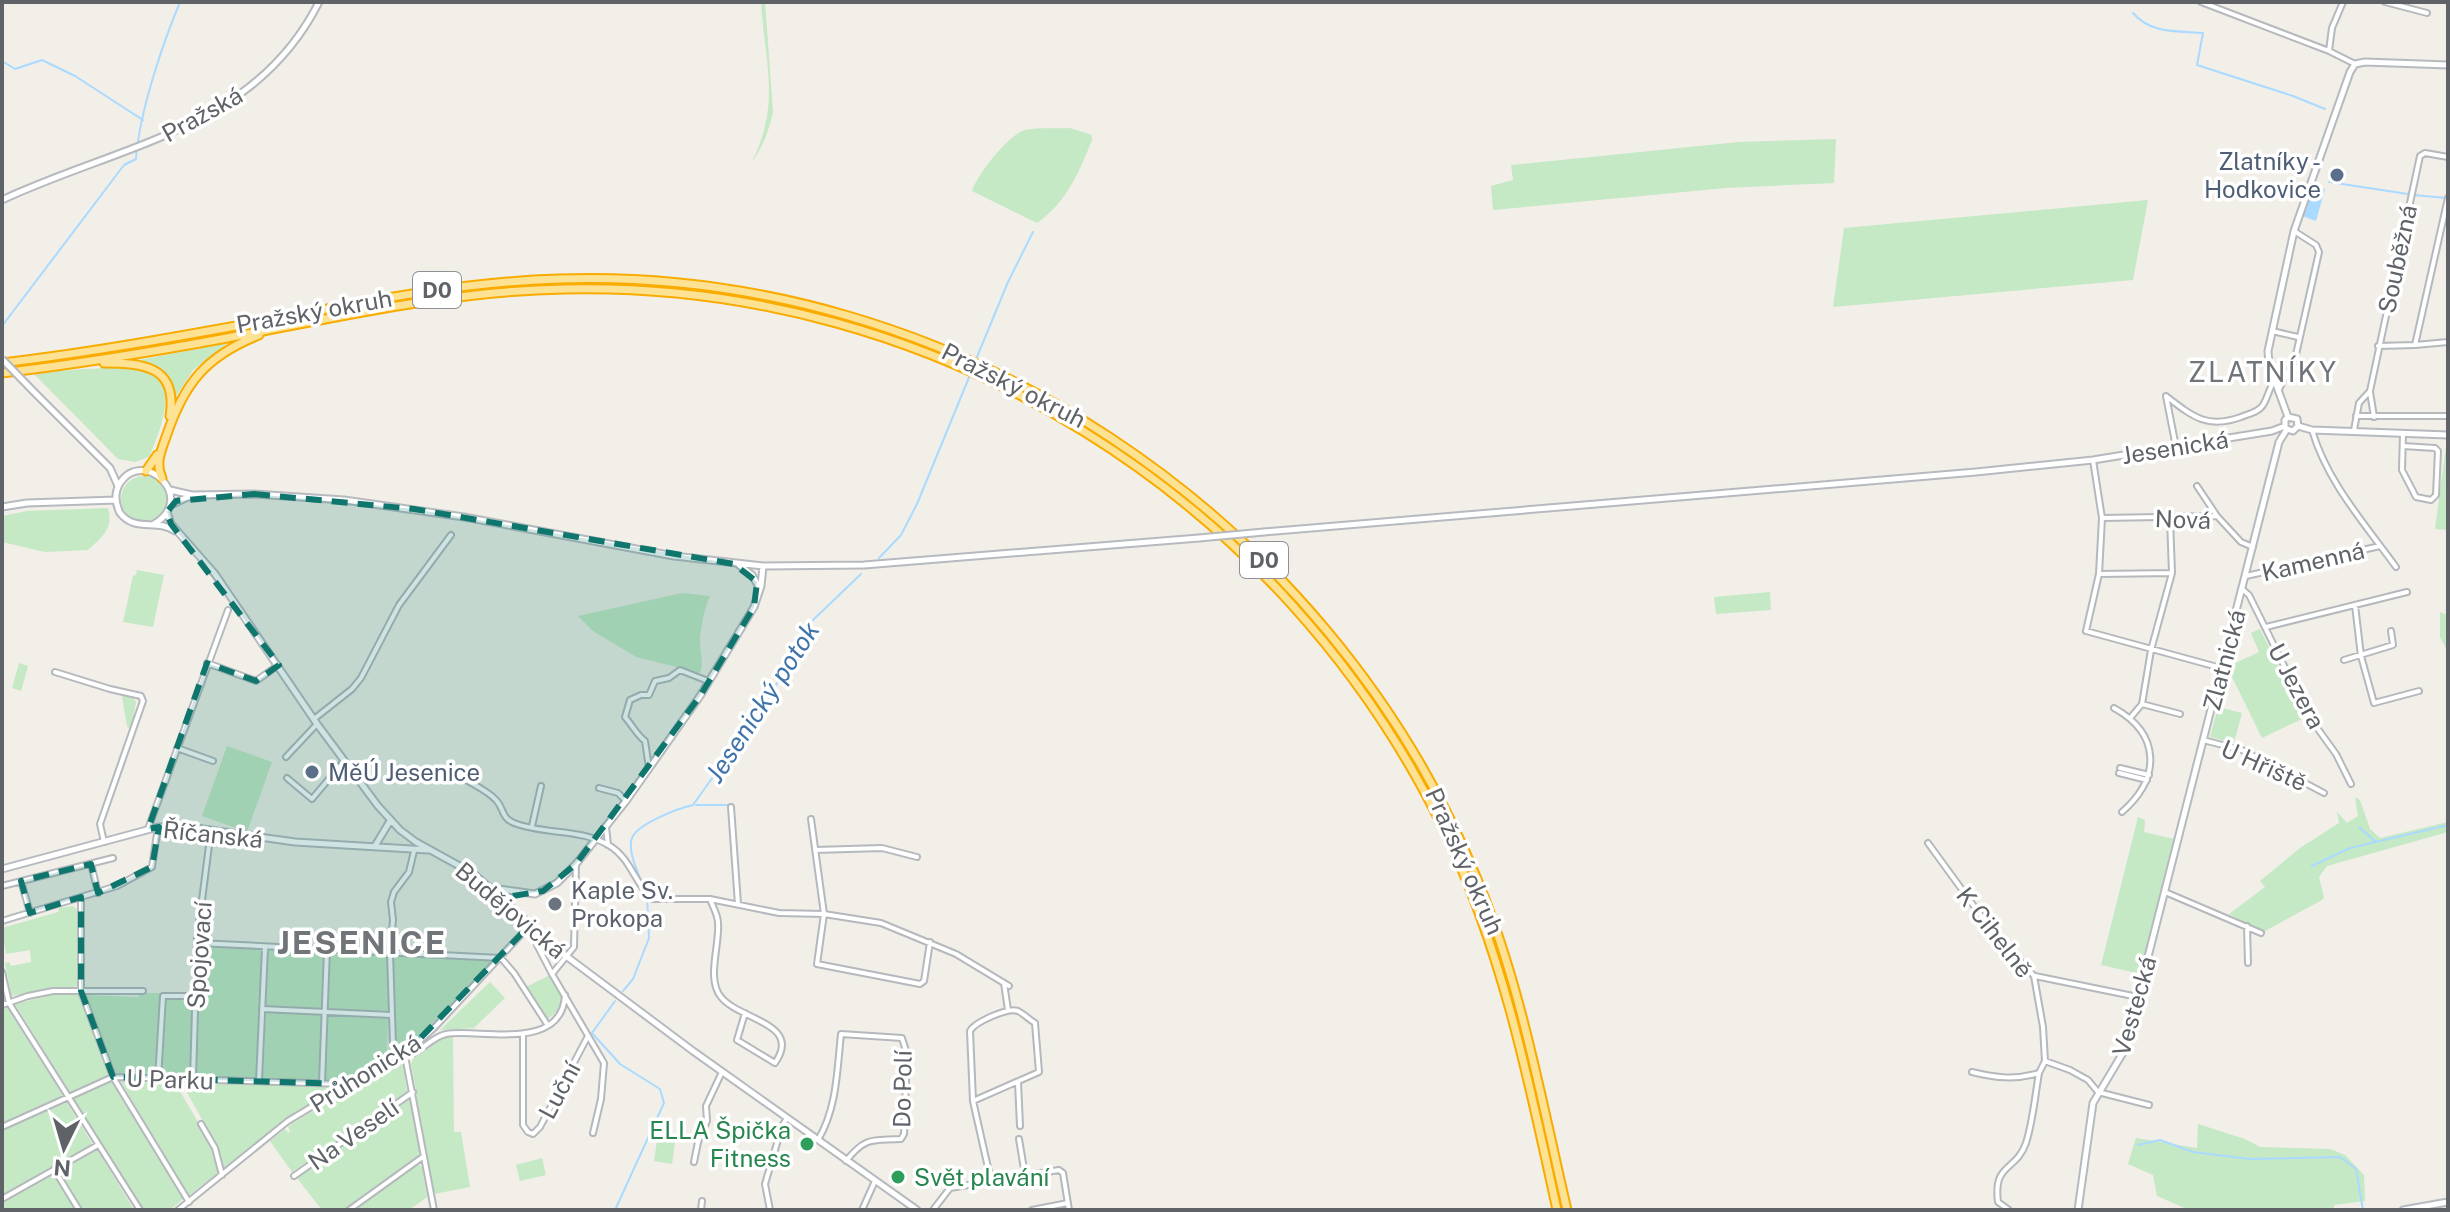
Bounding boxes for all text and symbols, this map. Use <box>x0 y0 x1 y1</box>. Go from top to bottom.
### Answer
street label: Pražská <box>157 81 247 147</box>
place label: Zlatníky - Hodkovice <box>2204 147 2321 203</box>
marker: Zlatníky - Hodkovice <box>2328 166 2346 184</box>
street label: Souběžná <box>2372 202 2422 316</box>
road number: D0 <box>413 272 461 308</box>
street label: Pražský okruh <box>234 284 394 338</box>
street label: Pražský okruh <box>937 337 1091 433</box>
district label: ZLATNÍKY <box>2188 355 2338 388</box>
street label: Jesenická <box>2120 425 2230 469</box>
street label: Nová <box>2154 504 2212 534</box>
street label: Kamenná <box>2259 536 2367 586</box>
road number: D0 <box>1240 542 1288 578</box>
street label: Zlatnická <box>2197 607 2251 713</box>
water label: Jesenický potok <box>699 616 825 788</box>
street label: U Jezera <box>2263 639 2331 733</box>
street label: U Hřiště <box>2217 734 2311 796</box>
place label: MěÚ Jesenice <box>328 758 480 786</box>
marker: MěÚ Jesenice <box>303 763 321 781</box>
street label: Pražský okruh <box>1420 783 1510 939</box>
street label: Říčanská <box>162 815 264 853</box>
street label: Budějovická <box>450 856 572 964</box>
place label: Kaple Sv. Prokopa <box>571 876 673 932</box>
street label: K Cihelně <box>1951 881 2039 983</box>
marker: Kaple Sv. Prokopa <box>546 895 564 913</box>
street label: Spojovací <box>181 899 217 1010</box>
district label: JESENICE <box>277 924 447 961</box>
street label: Vestecká <box>2106 953 2162 1059</box>
street label: Průhonická <box>304 1028 426 1118</box>
street label: Do Polí <box>887 1049 917 1128</box>
street label: Luční <box>532 1056 586 1123</box>
street label: U Parku <box>126 1063 214 1095</box>
street label: Na Veselí <box>302 1092 405 1175</box>
north arrow <box>24 1108 104 1188</box>
place label: ELLA Špička Fitness <box>649 1116 791 1172</box>
marker: ELLA Špička Fitness <box>798 1135 816 1153</box>
text: N <box>53 1154 72 1182</box>
place label: Svět plavání <box>914 1163 1050 1191</box>
marker: Svět plavání <box>889 1168 907 1186</box>

